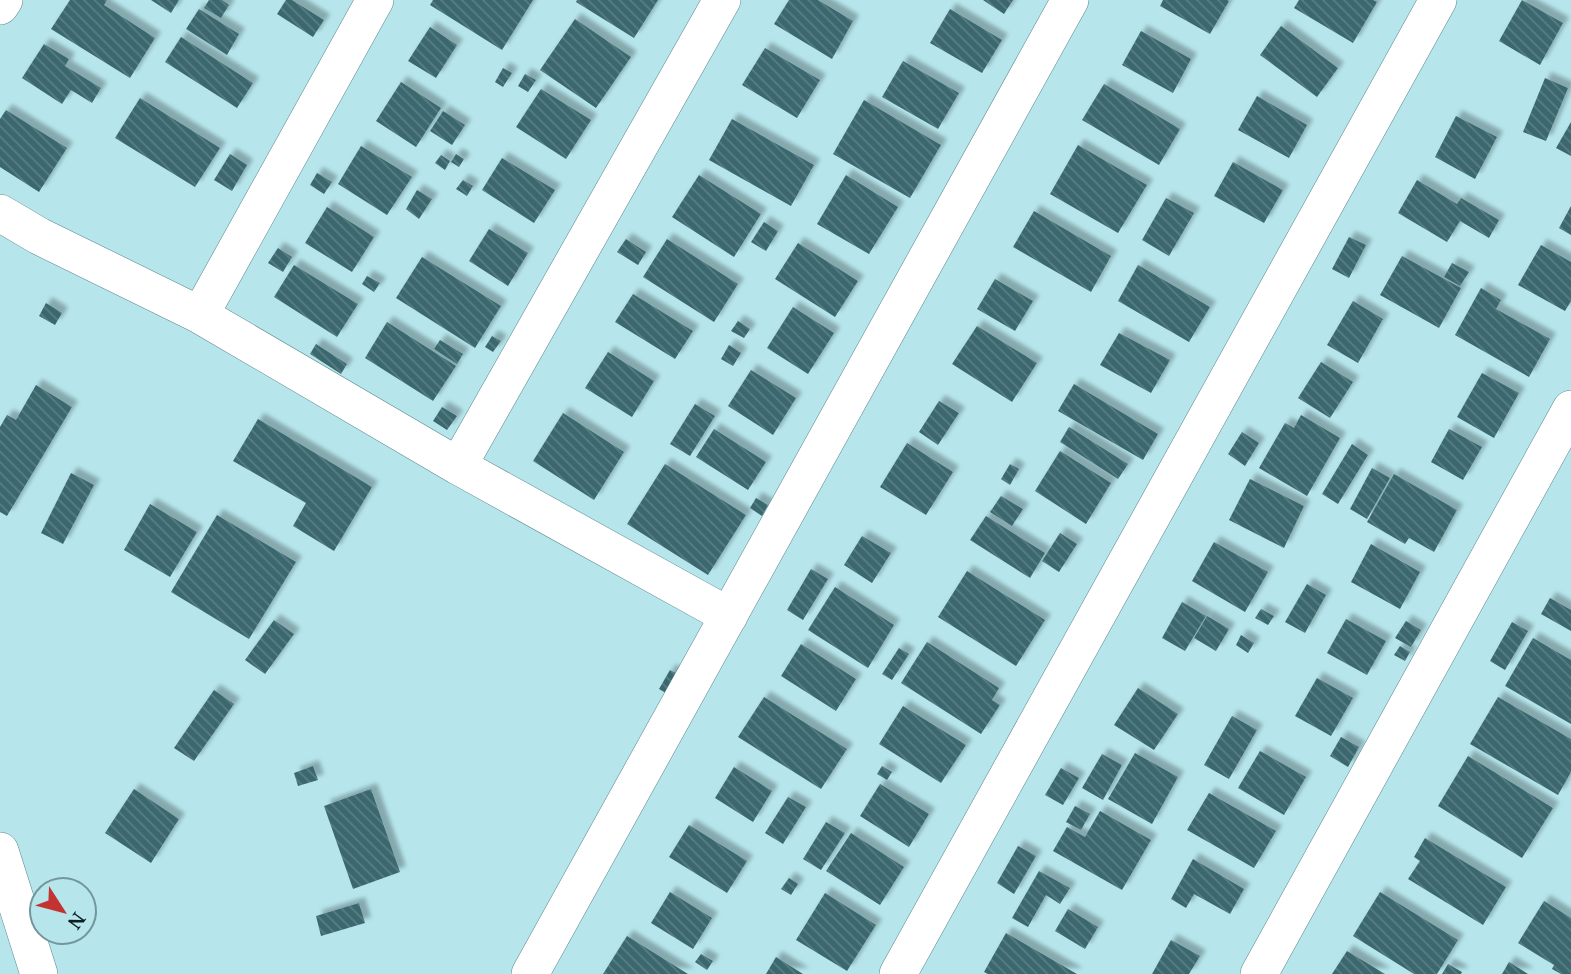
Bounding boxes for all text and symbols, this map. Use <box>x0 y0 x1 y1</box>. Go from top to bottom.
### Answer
north arrow <box>28 876 98 946</box>
text: N <box>62 907 92 935</box>

